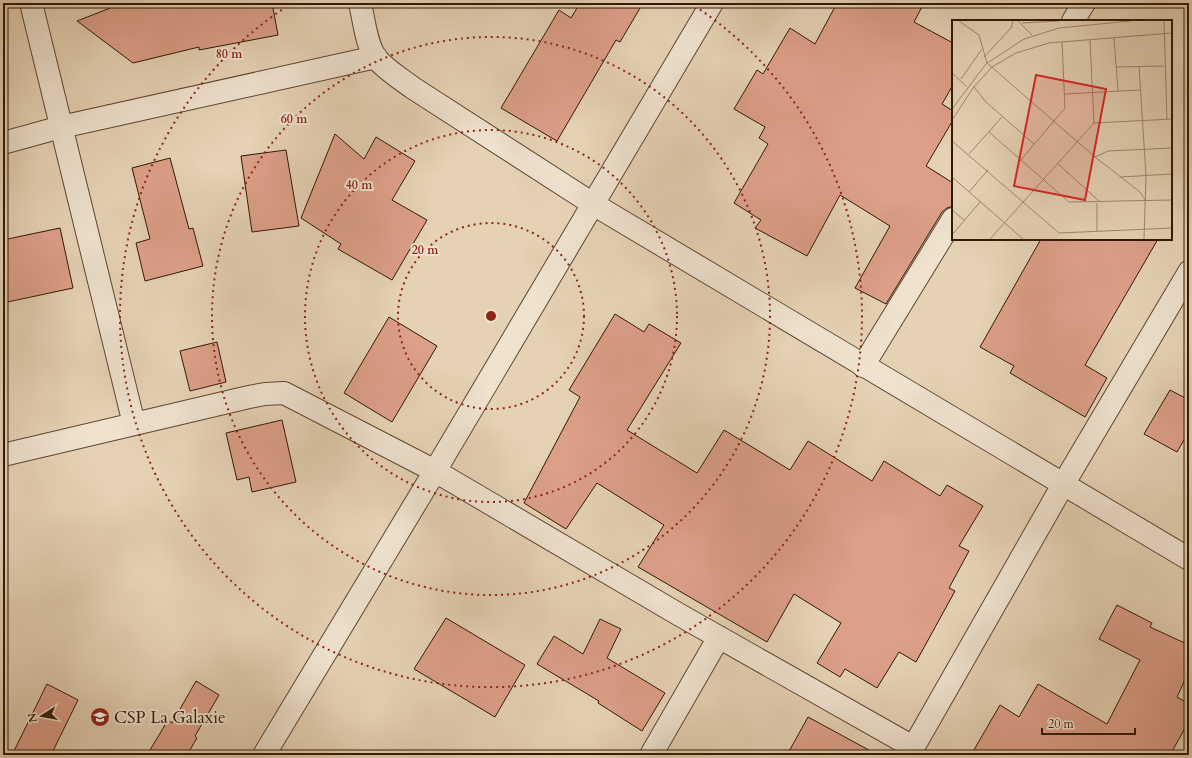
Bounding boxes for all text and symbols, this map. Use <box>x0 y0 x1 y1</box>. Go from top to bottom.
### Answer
inset map <box>952 20 1172 240</box>
text: 80 m <box>216 46 243 62</box>
text: 60 m <box>281 111 308 127</box>
text: 40 m <box>346 177 373 193</box>
text: 20 m <box>412 242 439 258</box>
centre of rings <box>484 309 498 323</box>
north arrow <box>22 696 62 736</box>
school or university icon: CSP La Galaxie <box>89 706 111 728</box>
place label: CSP La Galaxie <box>114 706 226 729</box>
scale bar <box>1042 710 1135 736</box>
text: N <box>24 711 41 724</box>
text: 20 m <box>1048 716 1075 732</box>

